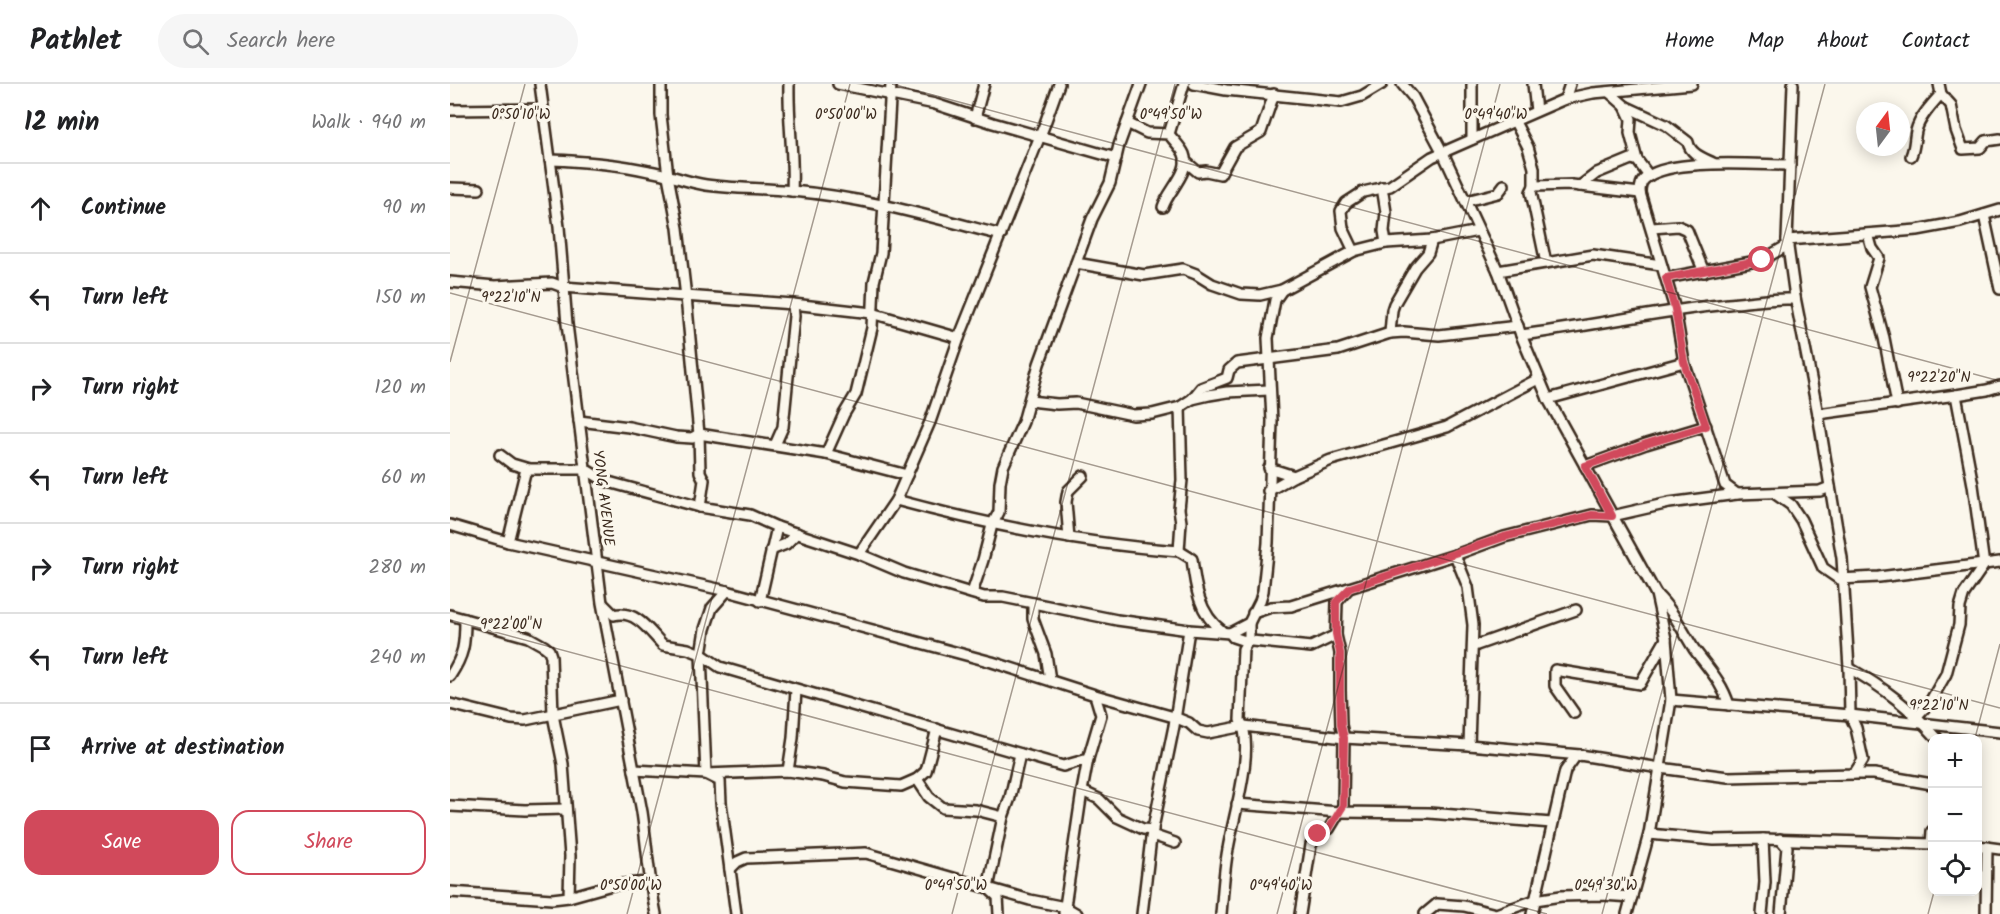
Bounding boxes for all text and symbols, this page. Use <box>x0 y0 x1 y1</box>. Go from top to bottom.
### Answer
search box <box>158 14 578 68</box>
text: Pathlet <box>30 19 122 64</box>
text: Search here <box>227 24 335 59</box>
icon: search <box>179 25 212 58</box>
text: Home <box>1665 25 1714 58</box>
text: Map <box>1747 25 1784 58</box>
text: About <box>1817 25 1868 58</box>
text: Contact <box>1901 25 1970 58</box>
text: 12 min <box>24 102 99 144</box>
north arrow <box>1856 102 1910 156</box>
text: 0°50'10"W <box>491 103 551 127</box>
text: 0°50'00"W <box>815 103 877 127</box>
text: 0°49'50"W <box>1140 103 1203 127</box>
text: 0°49'40"W <box>1465 103 1528 127</box>
text: Walk · 940 m <box>311 107 426 139</box>
text: Continue <box>81 191 166 226</box>
icon: ahead <box>24 192 57 225</box>
text: 90 m <box>382 192 426 224</box>
route start <box>1748 246 1774 272</box>
text: Turn left <box>81 281 168 316</box>
icon: left <box>24 282 57 315</box>
text: 150 m <box>375 282 426 314</box>
text: 9°22'10"N <box>481 286 541 310</box>
text: 9°22'20"N <box>1907 366 1971 390</box>
text: Turn right <box>81 371 179 406</box>
icon: right <box>24 372 57 405</box>
text: 120 m <box>374 372 426 404</box>
street label: YONG AVENUE <box>585 449 621 549</box>
text: Turn left <box>81 461 168 496</box>
icon: left <box>24 462 57 495</box>
text: 60 m <box>381 462 426 494</box>
text: Turn right <box>81 551 179 586</box>
icon: right <box>24 552 57 585</box>
text: 280 m <box>368 552 426 584</box>
text: 9°22'00"N <box>480 613 542 637</box>
text: Turn left <box>81 641 168 676</box>
icon: left <box>24 642 57 675</box>
text: 240 m <box>369 642 426 674</box>
text: 9°22'10"N <box>1909 694 1969 718</box>
text: Arrive at destination <box>81 731 284 766</box>
icon: arrive <box>24 732 57 765</box>
map controls <box>1928 734 1982 896</box>
button: + <box>1928 734 1982 788</box>
button: − <box>1928 788 1982 842</box>
button: Save <box>24 810 219 875</box>
button: Share <box>231 810 426 875</box>
route end <box>1304 820 1330 846</box>
button: locate <box>1928 842 1982 896</box>
text: 0°50'00"W <box>600 874 662 898</box>
text: 0°49'50"W <box>925 874 988 898</box>
text: 0°49'40"W <box>1250 874 1313 898</box>
text: 0°49'30"W <box>1574 874 1638 898</box>

